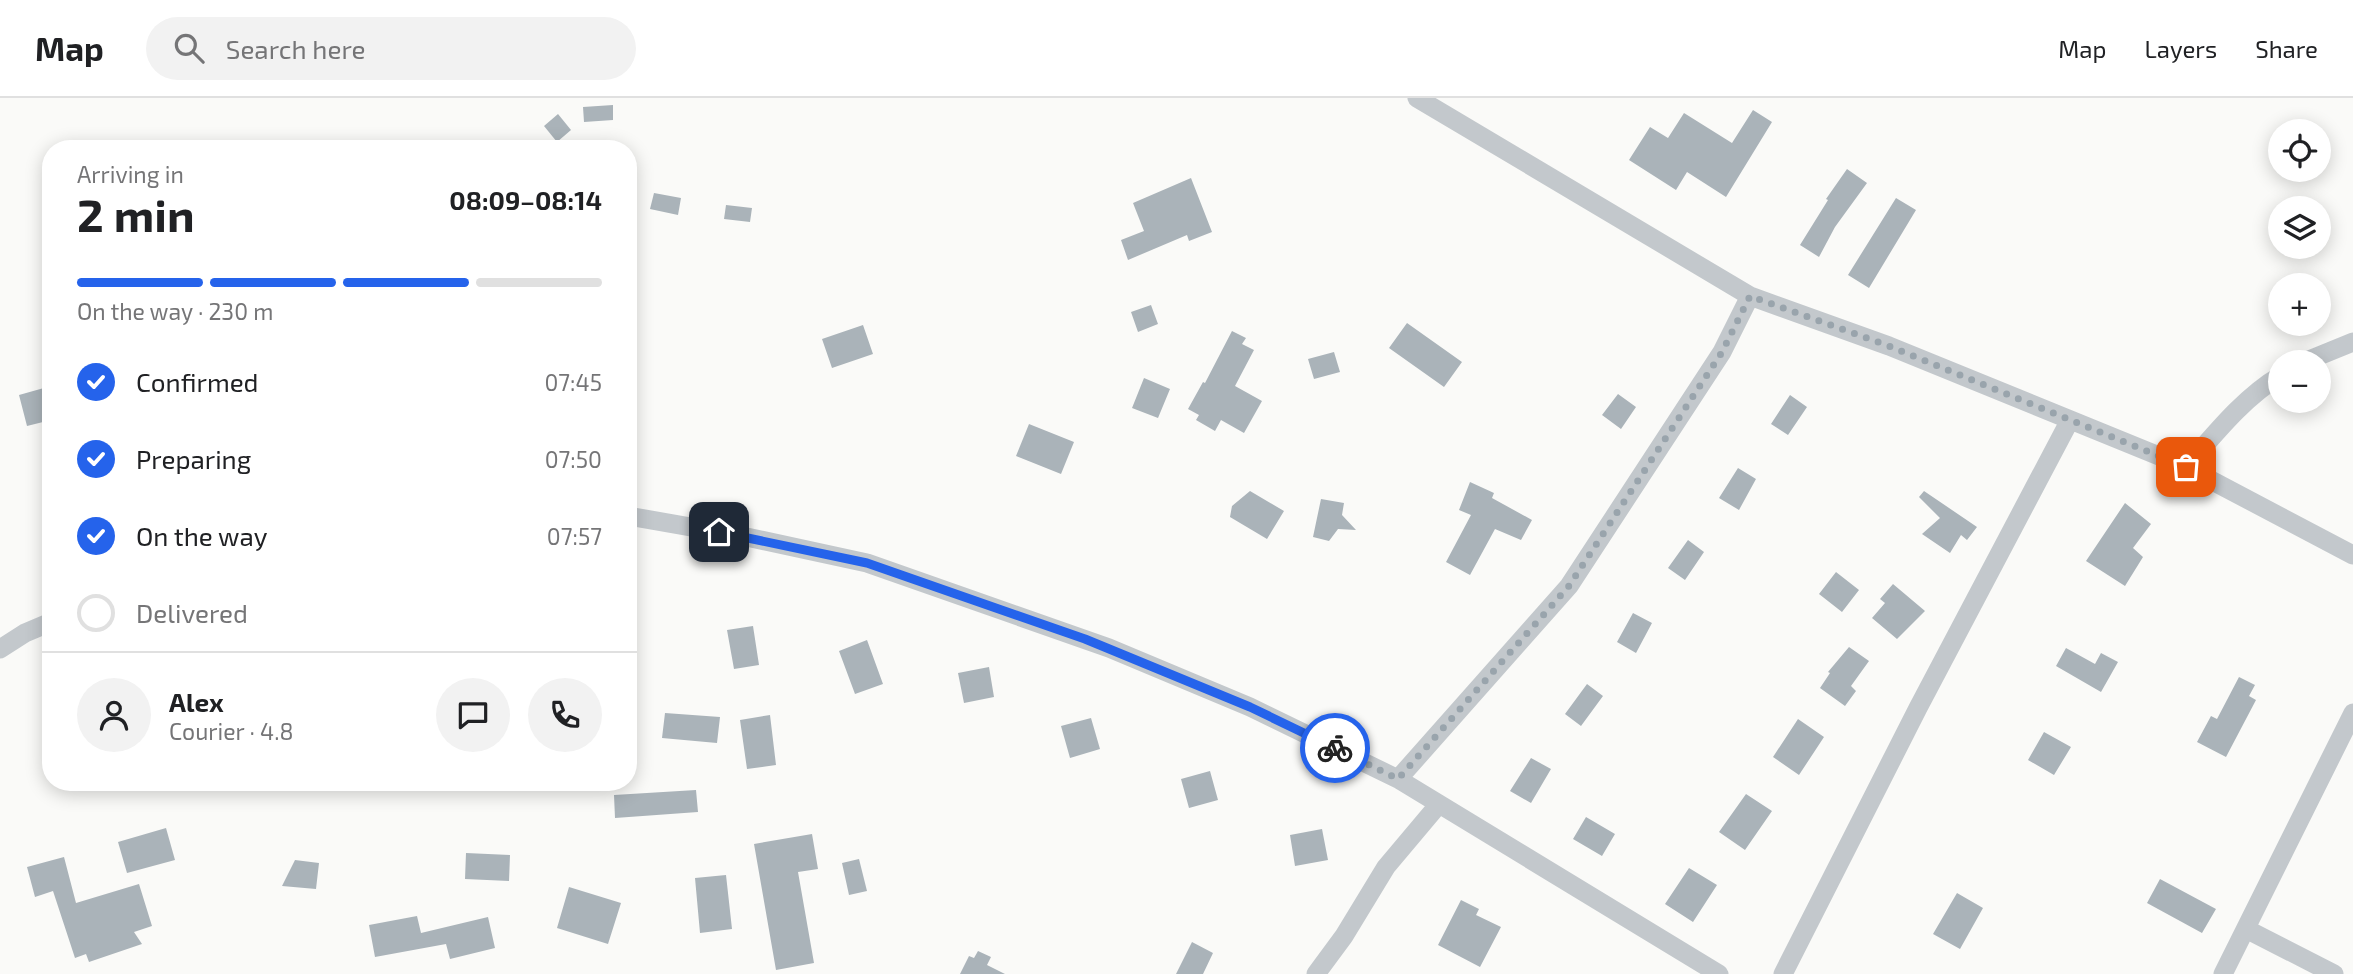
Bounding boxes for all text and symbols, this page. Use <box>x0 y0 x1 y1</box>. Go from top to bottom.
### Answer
search box <box>146 17 636 80</box>
text: Map <box>35 28 104 68</box>
icon: search <box>170 29 208 67</box>
text: Search here <box>226 33 365 64</box>
text: Map <box>2058 34 2106 63</box>
text: Layers <box>2144 34 2217 63</box>
text: Share <box>2255 34 2318 63</box>
map controls <box>2268 119 2331 413</box>
button: locate <box>2268 119 2331 182</box>
text: Arriving in <box>77 160 184 188</box>
text: 08:09–08:14 <box>449 184 602 215</box>
text: 2 min <box>77 186 195 241</box>
button: layers <box>2268 196 2331 259</box>
button: + <box>2268 273 2331 336</box>
text: On the way · 230 m <box>77 297 273 325</box>
button: − <box>2268 350 2331 413</box>
icon: check <box>77 363 115 401</box>
text: Confirmed <box>136 366 259 397</box>
text: 07:45 <box>544 368 602 396</box>
pin <box>2156 437 2216 497</box>
icon: check <box>77 440 115 478</box>
text: Preparing <box>136 443 251 474</box>
text: 07:50 <box>545 445 602 473</box>
icon: bag <box>2167 448 2205 486</box>
pin <box>689 502 749 562</box>
icon: home <box>700 513 738 551</box>
icon: check <box>77 517 115 555</box>
text: On the way <box>136 520 267 551</box>
text: 07:57 <box>547 522 602 550</box>
text: Delivered <box>136 597 248 628</box>
button: person <box>77 678 151 752</box>
button: chat <box>436 678 510 752</box>
button: phone <box>528 678 602 752</box>
text: Alex <box>169 686 224 717</box>
courier <box>1300 713 1370 783</box>
text: Courier · 4.8 <box>169 717 293 745</box>
icon: bike <box>1316 729 1354 767</box>

